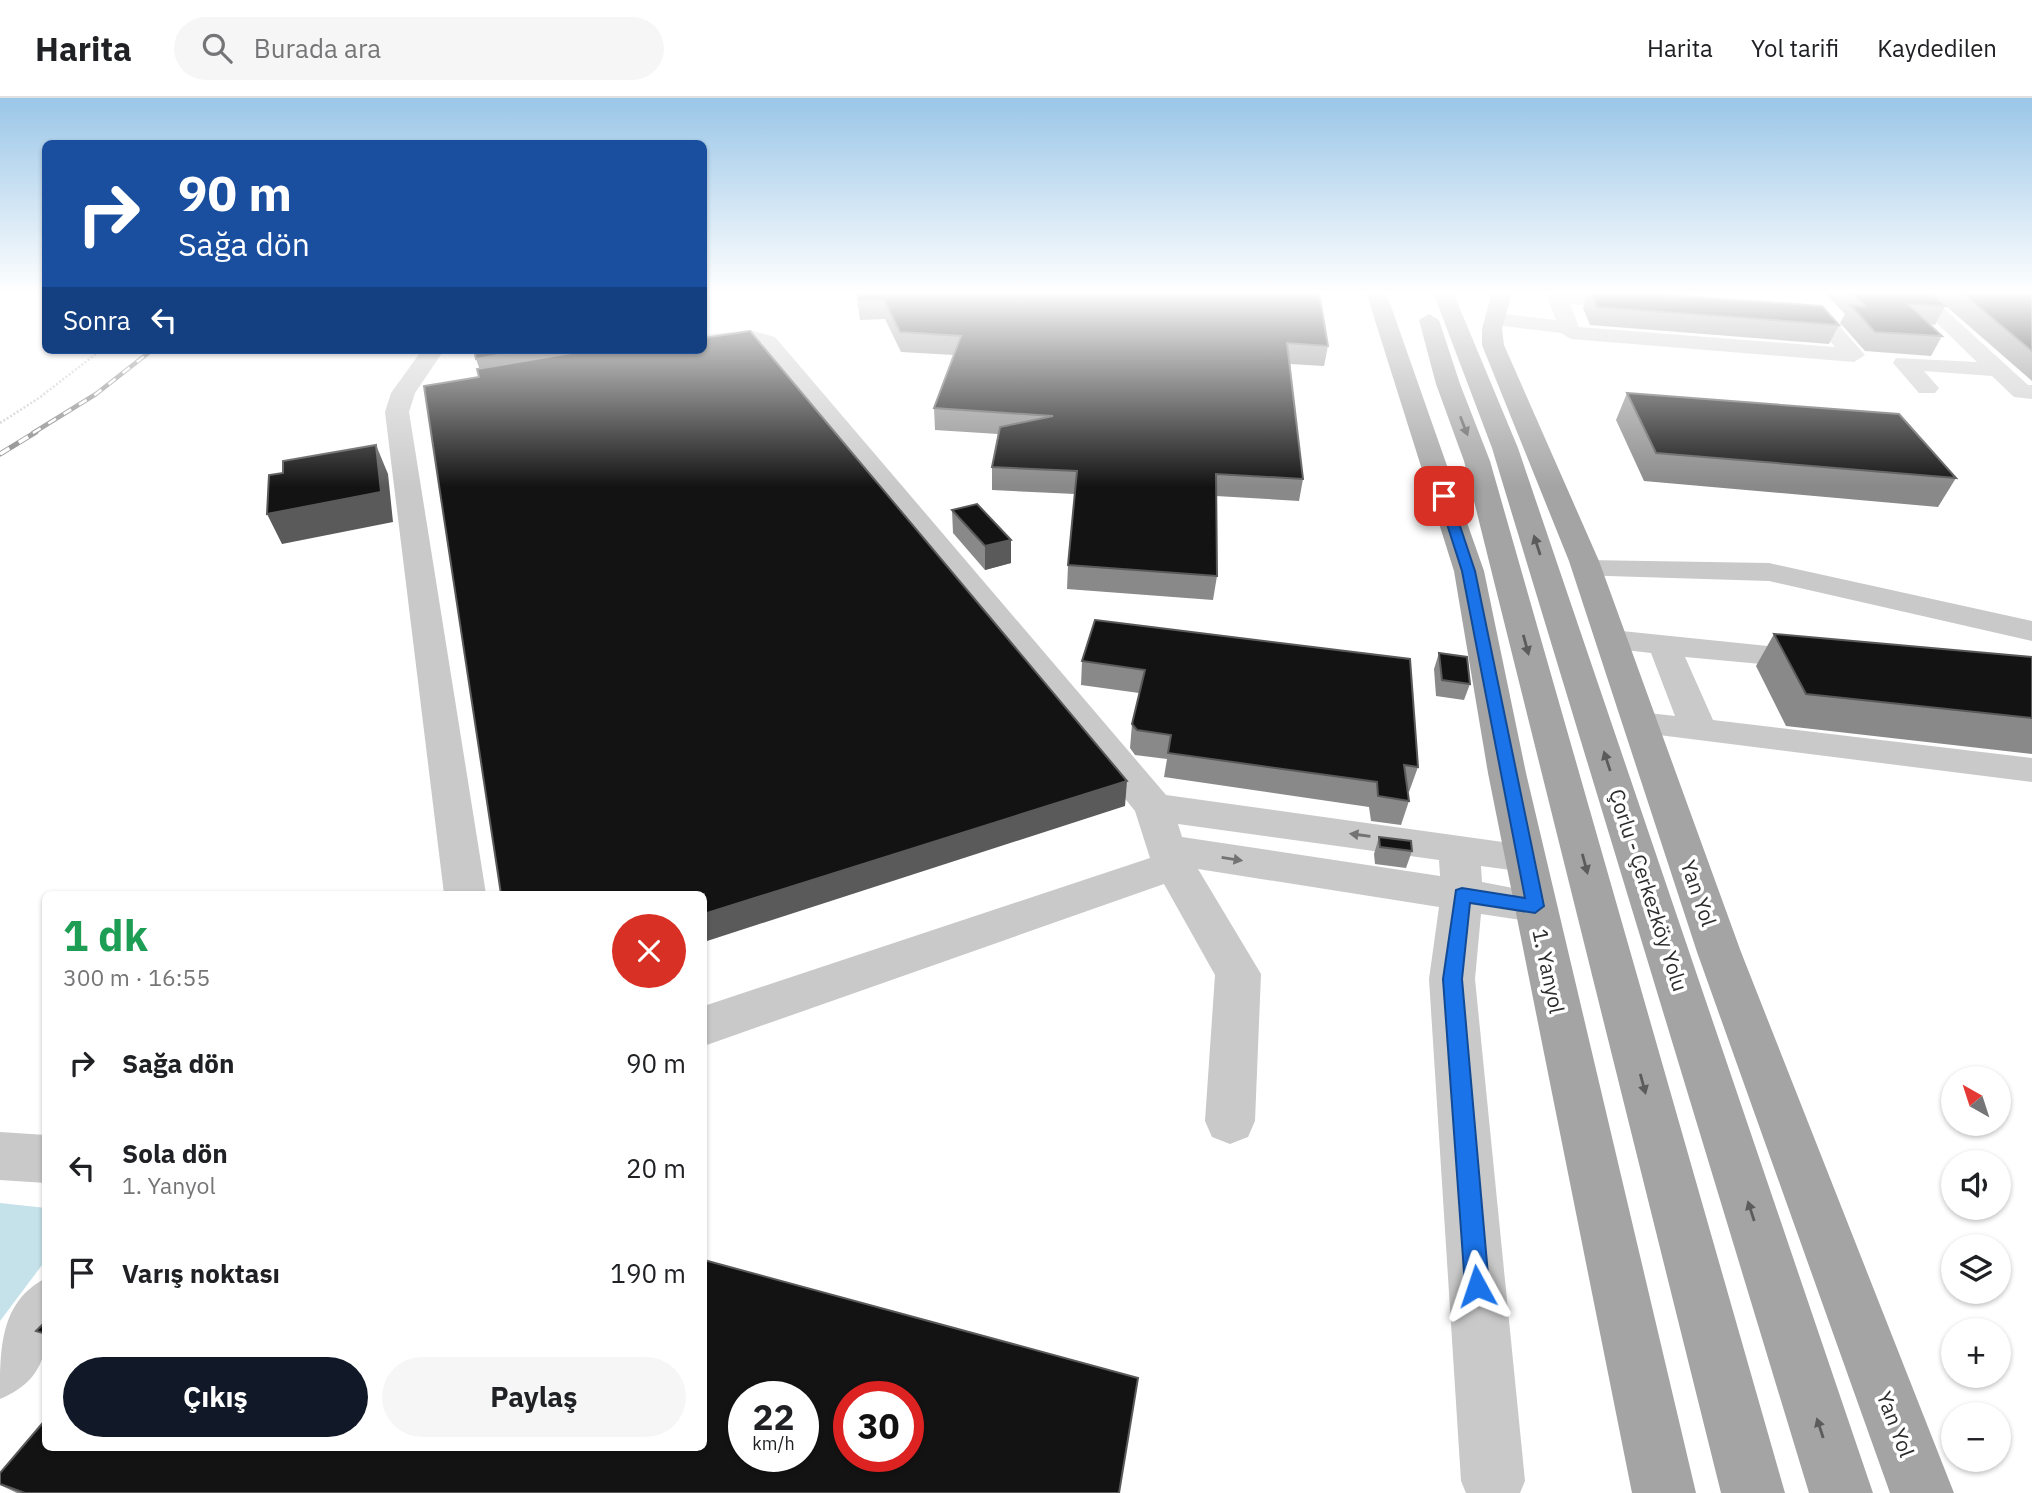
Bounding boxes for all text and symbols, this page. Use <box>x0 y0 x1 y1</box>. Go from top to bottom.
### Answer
search box <box>174 17 664 80</box>
text: Harita <box>35 27 132 70</box>
icon: search <box>198 29 236 67</box>
text: Burada ara <box>254 31 381 65</box>
text: Harita <box>1647 32 1713 64</box>
text: Yol tarifi <box>1751 32 1839 64</box>
text: Kaydedilen <box>1877 32 1997 64</box>
text: 90 m <box>178 161 292 224</box>
icon: right <box>63 168 154 259</box>
text: Sağa dön <box>178 223 310 265</box>
icon: left <box>145 301 183 339</box>
text: Sonra <box>63 303 131 337</box>
one-way arrow <box>1459 415 1470 436</box>
pin <box>1414 466 1474 526</box>
icon: arrive <box>1425 477 1463 515</box>
one-way arrow <box>1531 534 1542 555</box>
one-way arrow <box>1521 634 1532 656</box>
one-way arrow <box>1602 750 1612 771</box>
street label: Çorlu - Çerkezköy Yolu <box>1603 785 1695 995</box>
one-way arrow <box>1349 829 1371 840</box>
one-way arrow <box>1221 854 1243 865</box>
one-way arrow <box>1580 854 1590 875</box>
street label: Yan Yol <box>1675 856 1723 930</box>
text: 1 dk <box>63 908 148 963</box>
button: close <box>612 914 686 988</box>
street label: 1. Yanyol <box>1526 926 1572 1016</box>
text: 300 m · 16:55 <box>63 962 210 992</box>
icon: right <box>63 1044 101 1082</box>
text: Sağa dön <box>122 1046 234 1080</box>
text: 90 m <box>626 1046 686 1080</box>
north arrow <box>1941 1066 2011 1136</box>
map controls <box>1941 1066 2011 1472</box>
one-way arrow <box>1639 1074 1649 1095</box>
text: Sola dön <box>122 1136 228 1170</box>
icon: left <box>63 1149 101 1187</box>
button: sound <box>1941 1150 2011 1220</box>
text: 20 m <box>626 1151 686 1185</box>
text: 1. Yanyol <box>122 1170 216 1200</box>
one-way arrow <box>1745 1201 1756 1222</box>
button: layers <box>1941 1234 2011 1304</box>
position arrow <box>1440 1249 1514 1323</box>
icon: arrive <box>63 1254 101 1292</box>
text: Varış noktası <box>122 1256 280 1290</box>
text: 190 m <box>610 1256 686 1290</box>
button: + <box>1941 1318 2011 1388</box>
button: Çıkış <box>63 1357 368 1437</box>
button: Paylaş <box>382 1357 686 1437</box>
speed limit sign: 30 <box>833 1381 924 1472</box>
street label: Yan Yol <box>1871 1387 1921 1461</box>
text: 22 <box>752 1394 795 1440</box>
button: − <box>1941 1402 2011 1472</box>
one-way arrow <box>1814 1417 1825 1438</box>
text: km/h <box>752 1432 795 1455</box>

